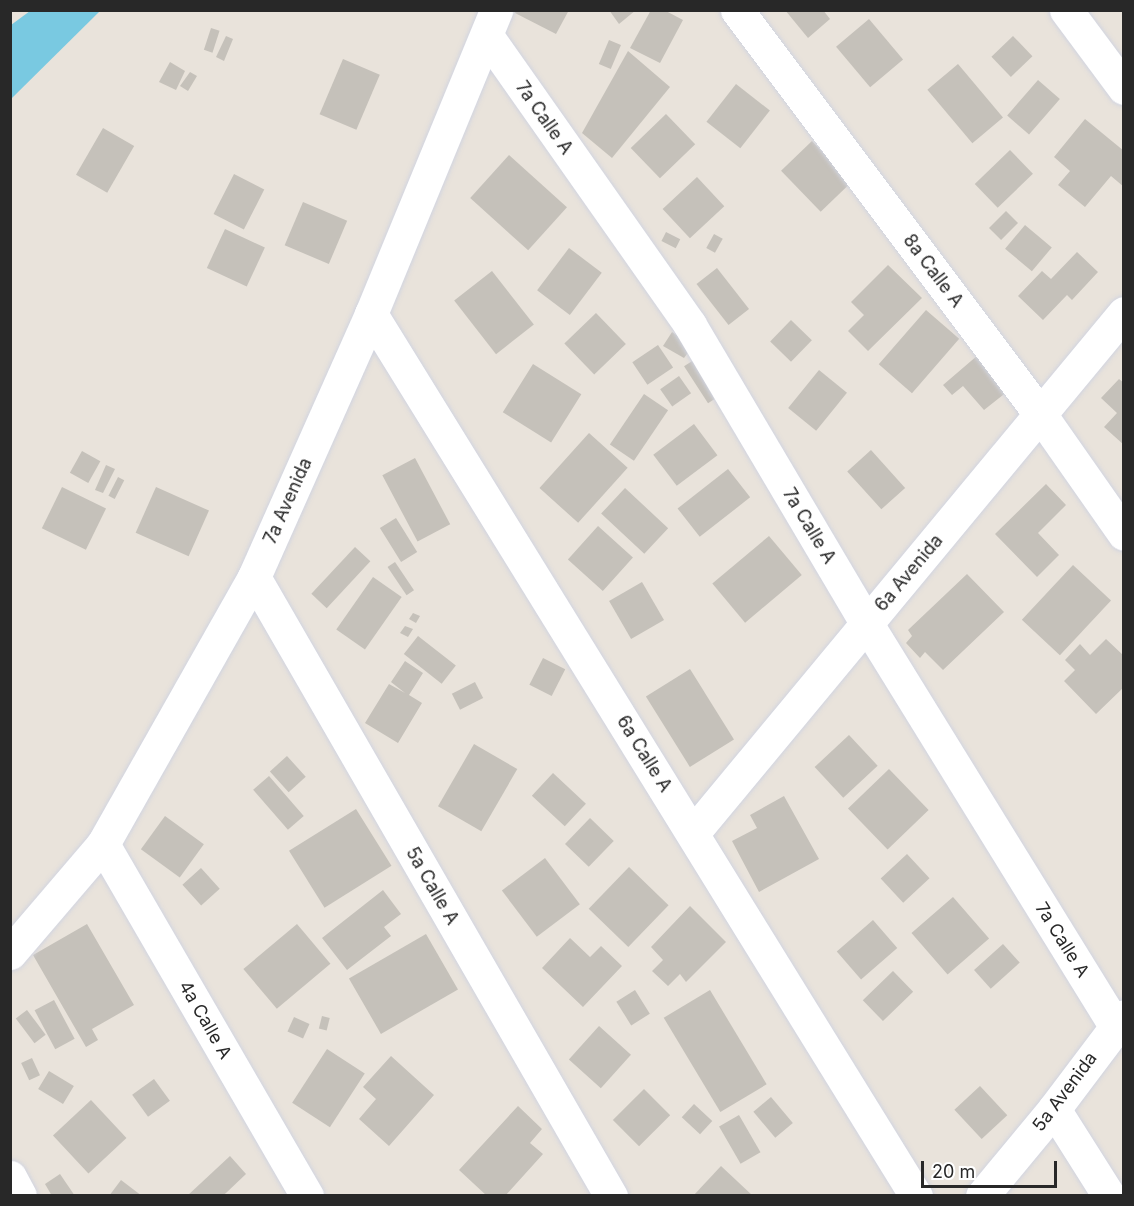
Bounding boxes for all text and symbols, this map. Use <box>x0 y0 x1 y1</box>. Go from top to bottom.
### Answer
street label: 7a Calle A <box>511 77 577 159</box>
street label: 8a Calle A <box>898 230 968 312</box>
street label: 7a Avenida <box>259 455 317 547</box>
street label: 7a Calle A <box>778 484 840 568</box>
street label: 6a Avenida <box>871 530 947 616</box>
street label: 6a Calle A <box>612 712 676 796</box>
street label: 5a Calle A <box>401 843 463 929</box>
street label: 7a Calle A <box>1030 898 1094 982</box>
street label: 4a Calle A <box>174 977 236 1063</box>
street label: 5a Avenida <box>1028 1048 1102 1136</box>
scale bar <box>924 1149 1060 1187</box>
text: 20 m <box>932 1161 975 1182</box>

